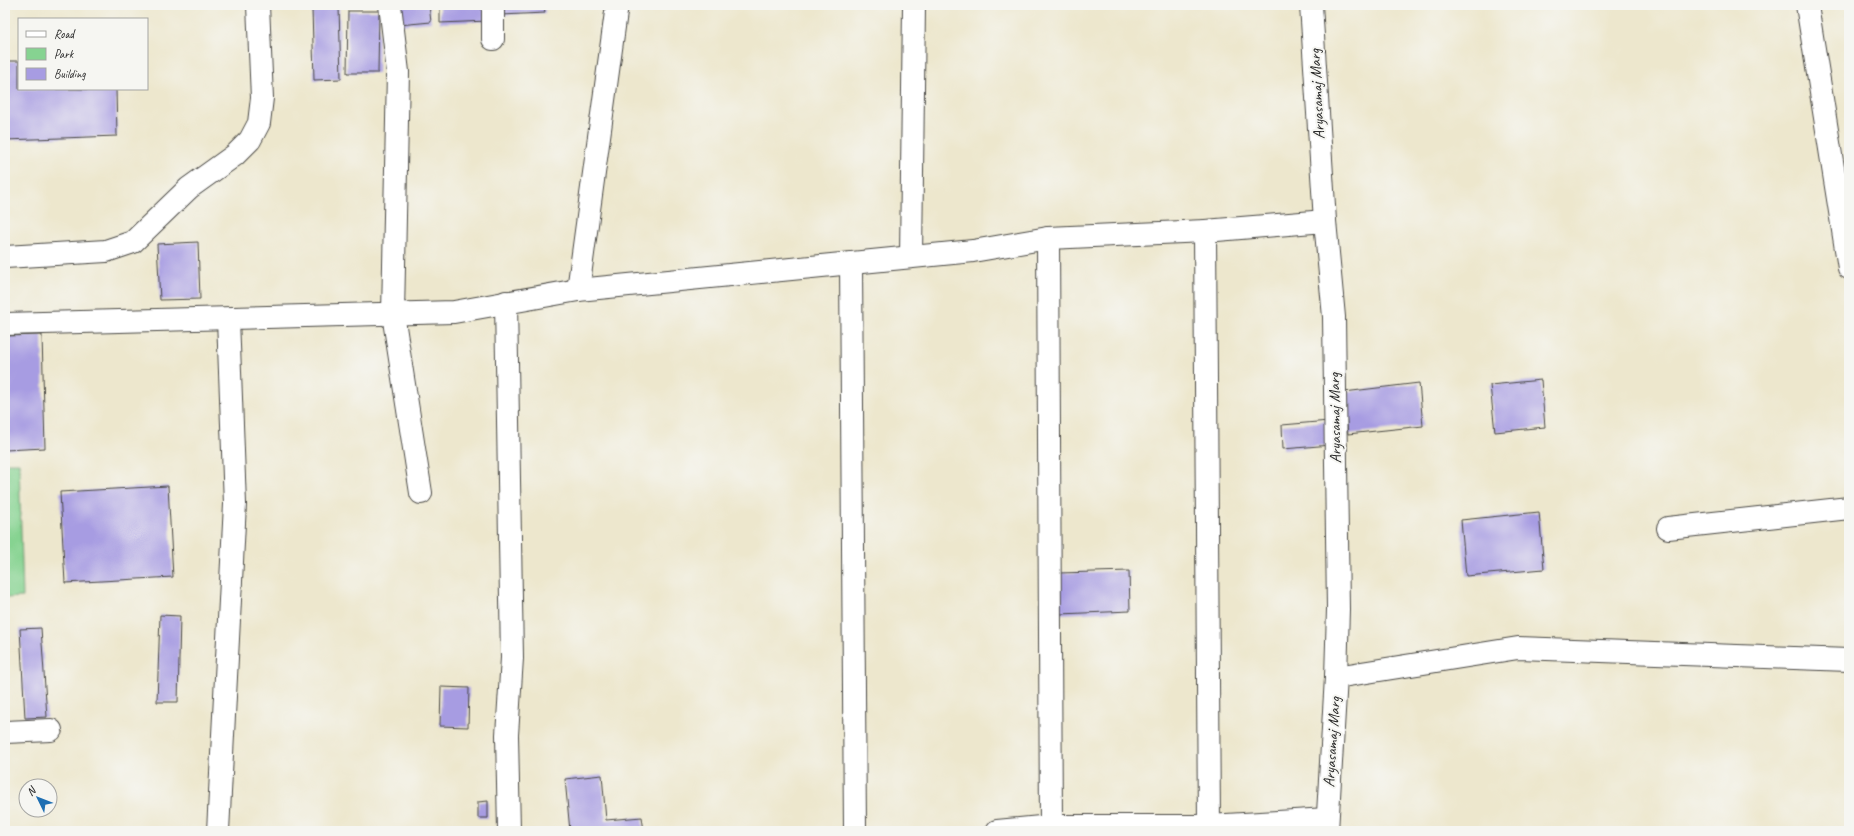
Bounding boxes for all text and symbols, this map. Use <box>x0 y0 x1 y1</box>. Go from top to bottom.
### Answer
legend <box>18 18 148 90</box>
text: Road <box>54 26 76 42</box>
text: Park <box>54 46 75 62</box>
street label: Aryasamaj Marg <box>1305 47 1329 140</box>
text: Building <box>54 66 86 82</box>
street label: Aryasamaj Marg <box>1324 371 1346 463</box>
street label: Aryasamaj Marg <box>1319 695 1345 788</box>
north arrow <box>18 778 58 818</box>
text: N <box>23 782 40 798</box>

